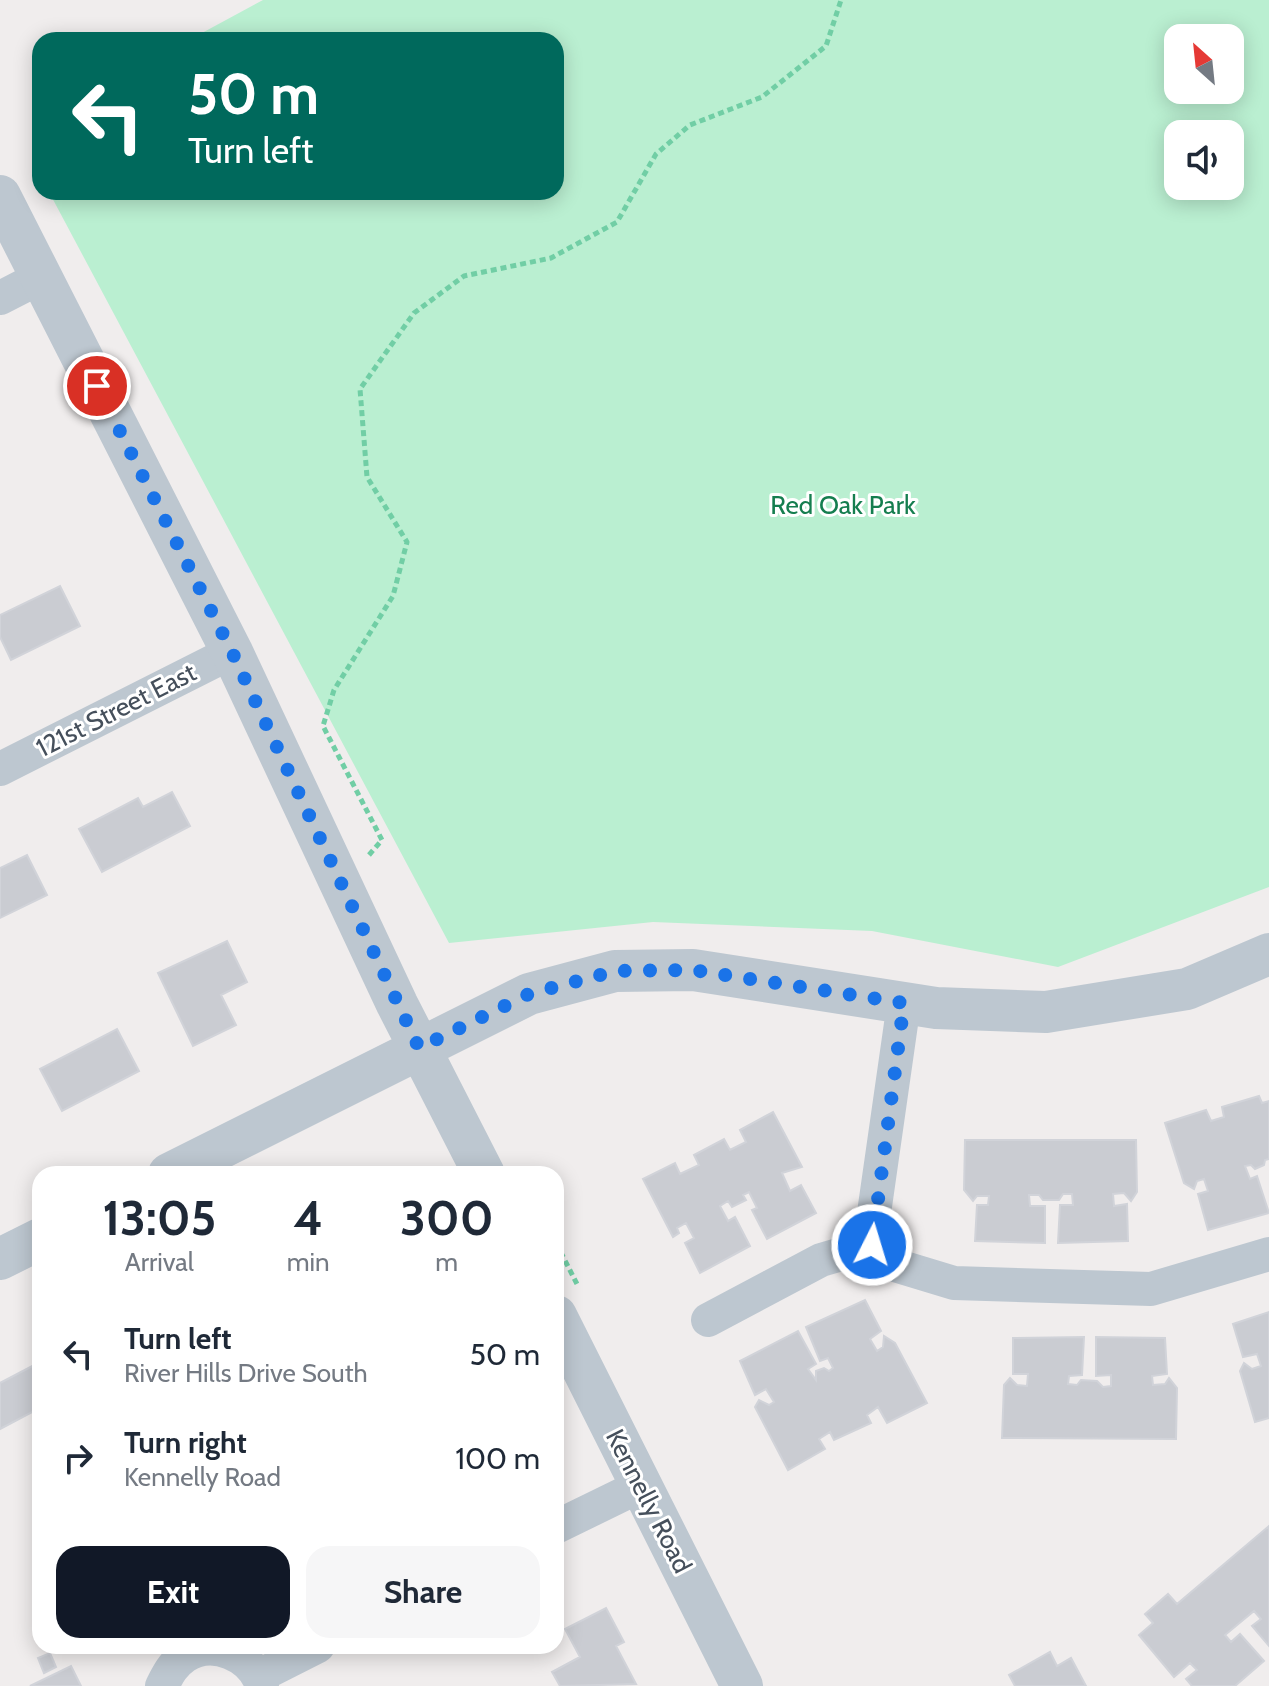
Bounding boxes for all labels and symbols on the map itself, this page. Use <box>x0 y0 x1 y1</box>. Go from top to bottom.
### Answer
north arrow <box>1164 24 1244 104</box>
pin <box>63 352 131 420</box>
park label: Red Oak Park <box>770 489 916 521</box>
street label: 121st Street East <box>31 656 201 764</box>
position arrow <box>830 1203 914 1287</box>
street label: Kennelly Road <box>599 1424 699 1578</box>

